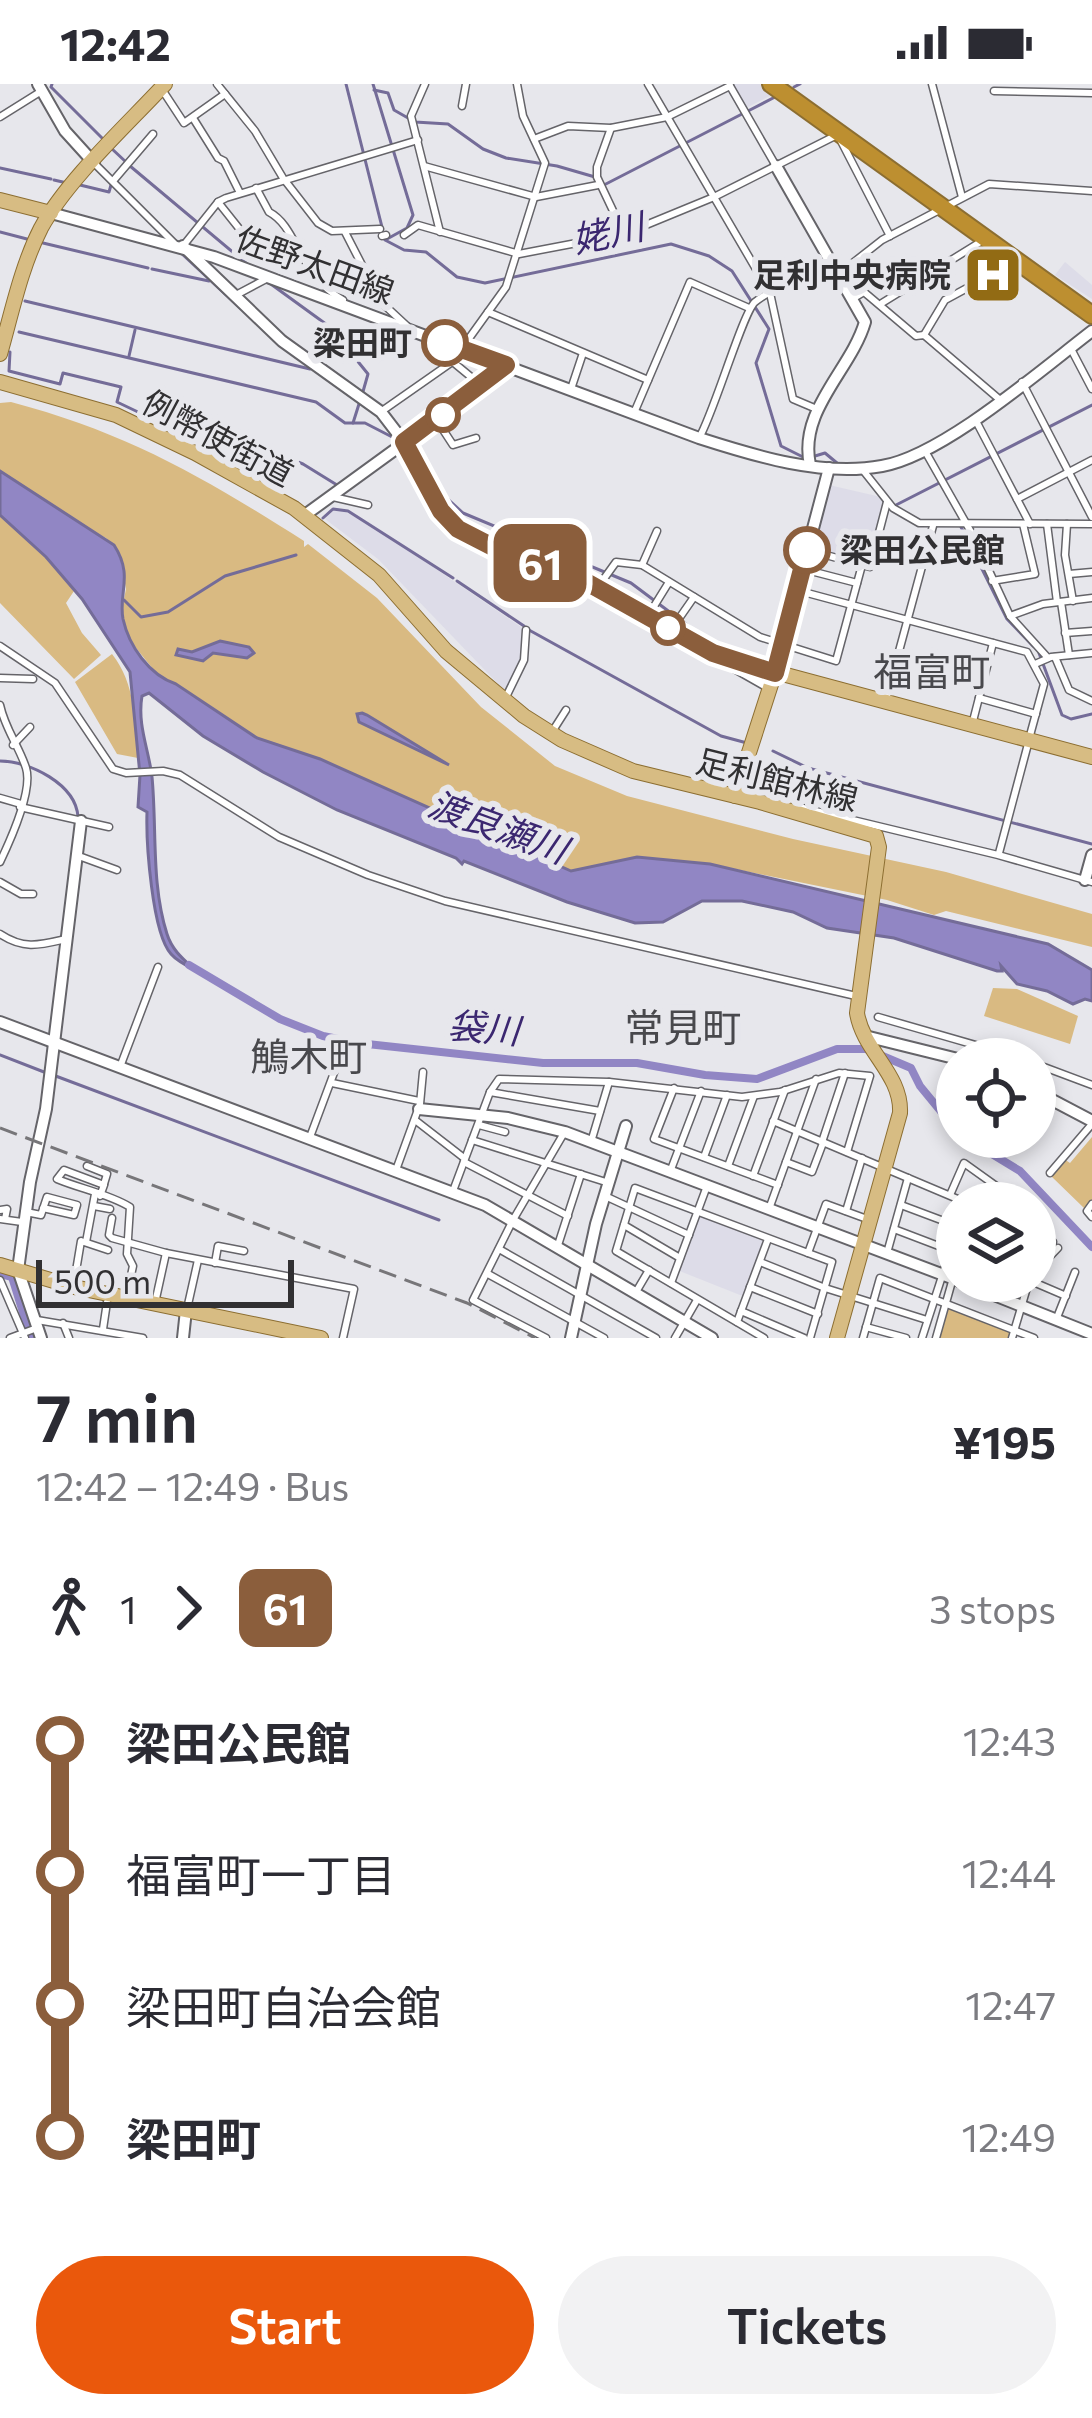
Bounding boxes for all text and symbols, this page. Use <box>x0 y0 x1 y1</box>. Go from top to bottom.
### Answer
text: 12:42 <box>60 15 171 70</box>
water label: 姥川 <box>568 201 651 260</box>
street label: 佐野太田線 <box>231 216 400 311</box>
hospital icon: 足利中央病院 <box>962 244 1024 306</box>
place label: 足利中央病院 <box>753 253 951 294</box>
place label: 梁田町 <box>313 321 412 362</box>
marker: 梁田町 <box>423 321 467 365</box>
street label: 例幣使街道 <box>136 380 301 494</box>
unlabelled marker <box>427 399 459 431</box>
line badge: 61 <box>486 524 594 602</box>
marker: 梁田公民館 <box>785 528 829 572</box>
place label: 梁田公民館 <box>840 528 1005 569</box>
text: 61 <box>518 537 562 589</box>
unlabelled marker <box>652 612 684 644</box>
district label: 福富町 <box>873 646 991 694</box>
street label: 足利館林線 <box>692 739 862 818</box>
water label: 渡良瀬川 <box>423 780 578 872</box>
water label: 袋川 <box>446 1001 526 1051</box>
district label: 常見町 <box>624 1002 742 1050</box>
district label: 鵤木町 <box>250 1031 368 1079</box>
map controls <box>936 1038 1056 1302</box>
button: locate <box>936 1038 1056 1158</box>
button: layers <box>936 1182 1056 1302</box>
scale bar <box>36 1254 294 1307</box>
text: 500 m <box>54 1260 151 1301</box>
text: 7 min <box>36 1375 198 1456</box>
text: ¥195 <box>953 1413 1056 1468</box>
text: 12:42 – 12:49 · Bus <box>36 1461 349 1509</box>
icon: walk <box>36 1575 102 1641</box>
icon: forward <box>155 1575 221 1641</box>
text: 61 <box>263 1582 308 1634</box>
text: 1 <box>120 1584 137 1632</box>
text: 3 stops <box>929 1584 1056 1632</box>
text: 梁田公民館 <box>126 1714 351 1769</box>
text: 12:43 <box>963 1716 1056 1764</box>
text: 福富町一丁目 <box>126 1846 396 1901</box>
text: 12:44 <box>962 1848 1056 1896</box>
text: 梁田町自治会館 <box>126 1978 441 2033</box>
text: 12:47 <box>965 1980 1056 2028</box>
text: 梁田町 <box>126 2110 261 2165</box>
text: 12:49 <box>961 2112 1056 2160</box>
button: Start <box>36 2256 534 2394</box>
button: Tickets <box>558 2256 1056 2394</box>

